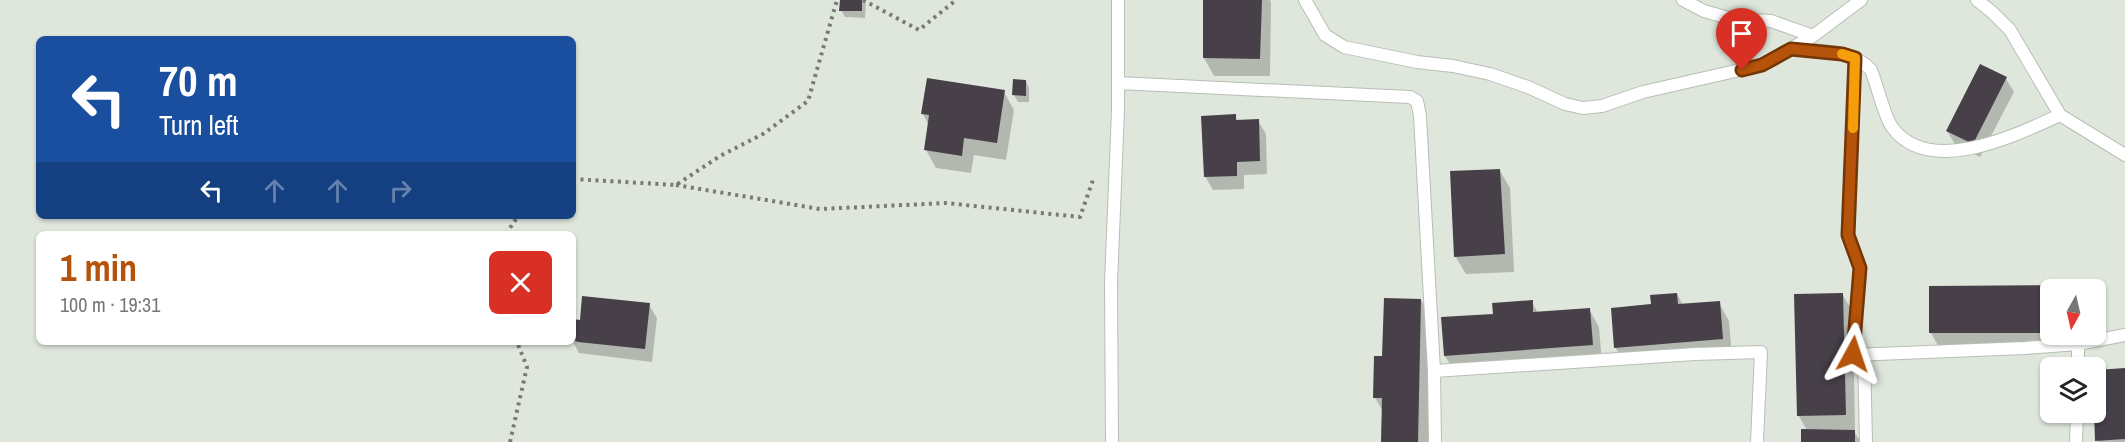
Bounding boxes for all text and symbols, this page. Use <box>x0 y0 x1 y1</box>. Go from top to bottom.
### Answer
pin <box>1716 8 1767 70</box>
icon: arrive <box>1725 17 1758 50</box>
text: 70 m <box>159 53 238 109</box>
icon: left <box>60 60 138 138</box>
text: Turn left <box>159 107 238 143</box>
icon: left <box>195 174 228 207</box>
icon: ahead <box>258 174 291 207</box>
icon: ahead <box>321 174 354 207</box>
icon: right <box>384 174 417 207</box>
text: 1 min <box>60 244 137 292</box>
button: close <box>489 251 552 314</box>
north arrow <box>2040 279 2106 345</box>
map controls <box>2040 279 2106 423</box>
text: 100 m · 19:31 <box>60 291 160 318</box>
position arrow <box>1821 322 1885 386</box>
button: layers <box>2040 357 2106 423</box>

